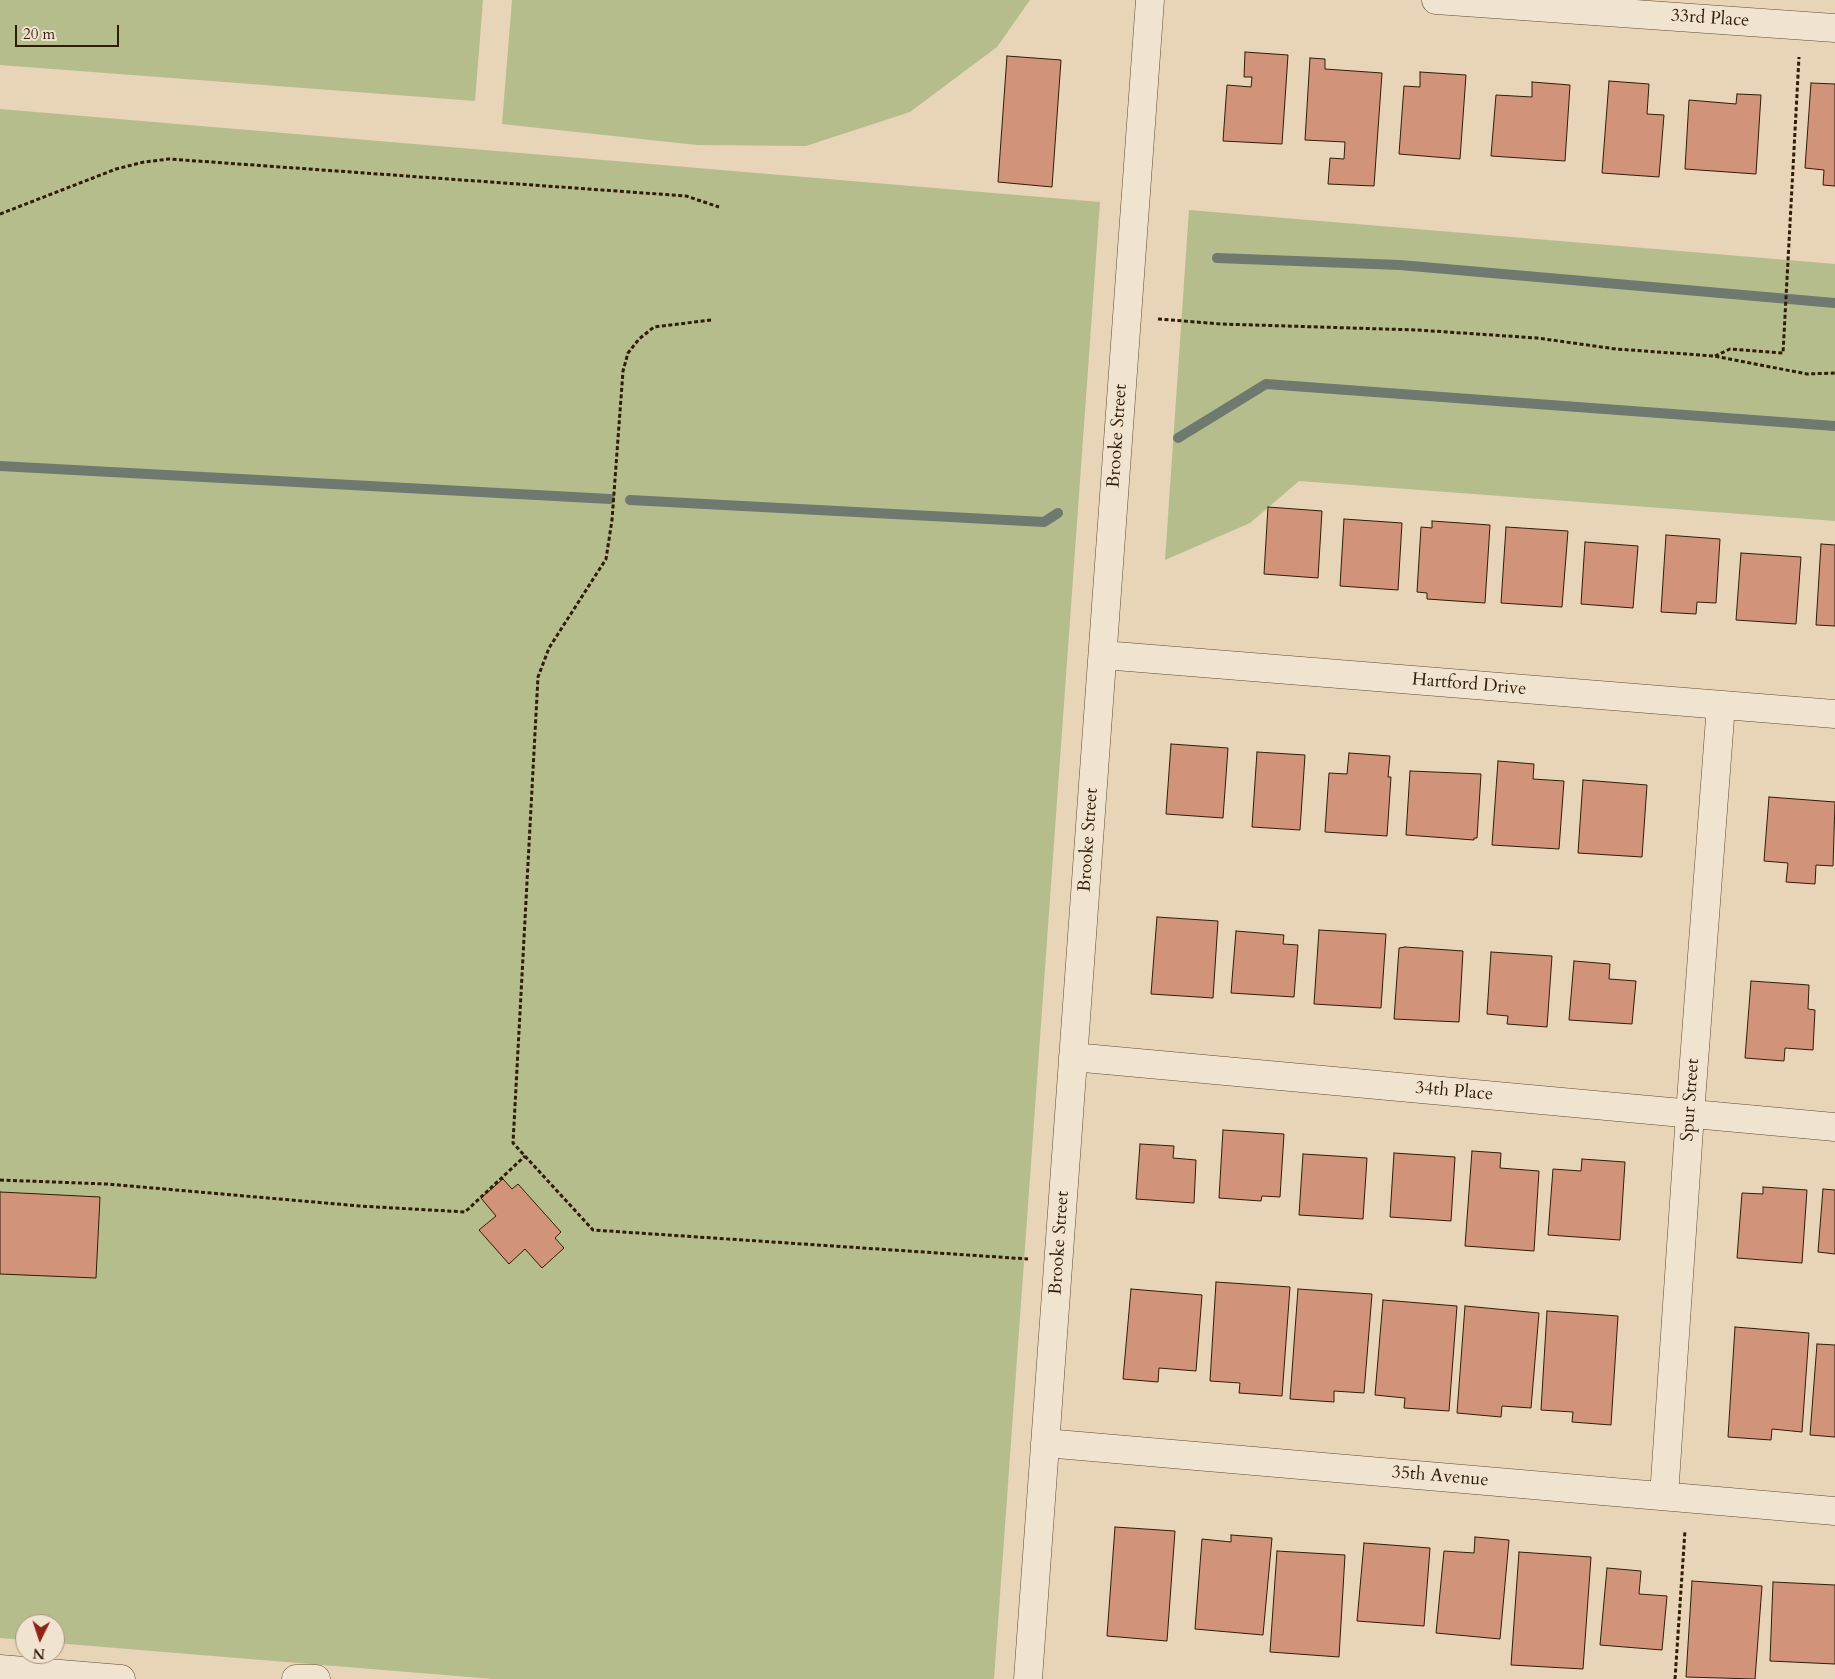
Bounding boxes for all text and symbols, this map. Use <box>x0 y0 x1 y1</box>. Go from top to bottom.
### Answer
street label: 33rd Place <box>1670 5 1750 33</box>
scale bar <box>18 15 121 47</box>
text: 20 m <box>23 24 55 44</box>
street label: Brooke Street <box>1104 383 1132 489</box>
street label: Hartford Drive <box>1411 669 1527 701</box>
street label: Brooke Street <box>1075 787 1103 893</box>
street label: Spur Street <box>1677 1058 1705 1142</box>
street label: 34th Place <box>1414 1078 1494 1106</box>
street label: Brooke Street <box>1046 1190 1074 1296</box>
street label: 35th Avenue <box>1391 1462 1489 1492</box>
north arrow <box>15 1614 65 1664</box>
text: N <box>32 1644 46 1663</box>

